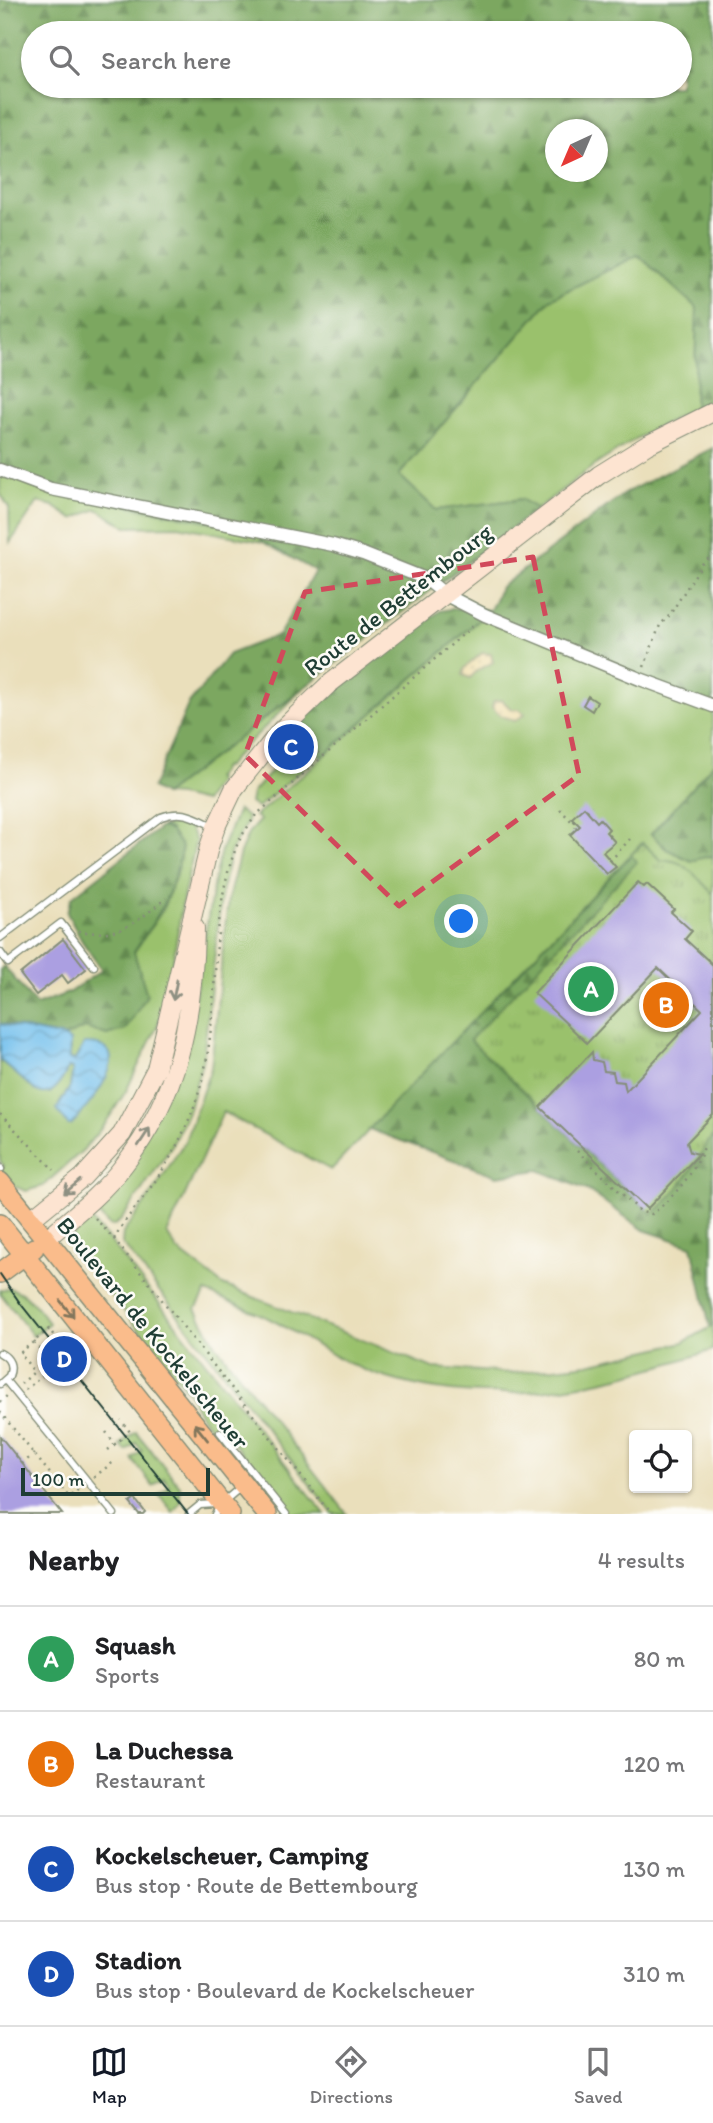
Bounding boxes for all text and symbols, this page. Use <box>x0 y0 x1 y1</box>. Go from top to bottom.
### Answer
search box <box>21 21 692 98</box>
icon: search <box>45 41 83 79</box>
text: Search here <box>101 44 231 76</box>
north arrow <box>545 119 608 182</box>
street label: Route de Bettembourg <box>298 517 498 682</box>
pin: C <box>268 721 314 773</box>
your location <box>444 904 478 938</box>
pin: A <box>568 963 614 1015</box>
one-way arrow <box>168 978 182 1001</box>
pin: B <box>643 979 689 1031</box>
one-way arrow <box>137 1128 151 1148</box>
one-way arrow <box>63 1179 81 1195</box>
street label: Boulevard de Kockelscheuer <box>51 1211 256 1455</box>
one-way arrow <box>59 1300 75 1318</box>
pin: D <box>41 1333 87 1385</box>
one-way arrow <box>193 1423 208 1441</box>
map controls <box>629 1430 692 1493</box>
button: locate <box>629 1430 692 1493</box>
scale bar <box>21 1465 210 1497</box>
text: 100 m <box>32 1468 84 1491</box>
text: Nearby <box>28 1541 119 1578</box>
text: 4 results <box>598 1546 685 1574</box>
text: Squash <box>95 1629 176 1661</box>
text: A <box>44 1645 58 1673</box>
text: 80 m <box>634 1645 685 1673</box>
text: Sports <box>95 1661 159 1689</box>
text: La Duchessa <box>95 1734 233 1766</box>
text: B <box>44 1750 58 1778</box>
text: 120 m <box>624 1750 685 1778</box>
text: Restaurant <box>95 1766 205 1794</box>
text: Kockelscheuer, Camping <box>95 1839 368 1871</box>
text: C <box>44 1855 58 1883</box>
text: 130 m <box>623 1855 685 1883</box>
text: Bus stop · Route de Bettembourg <box>95 1871 418 1899</box>
text: Stadion <box>95 1944 181 1976</box>
text: D <box>43 1960 59 1988</box>
text: 310 m <box>623 1960 685 1988</box>
text: Bus stop · Boulevard de Kockelscheuer <box>95 1976 474 2004</box>
tab: Map <box>90 2043 128 2108</box>
tab: Directions <box>309 2043 393 2108</box>
tab: Saved <box>574 2043 622 2108</box>

